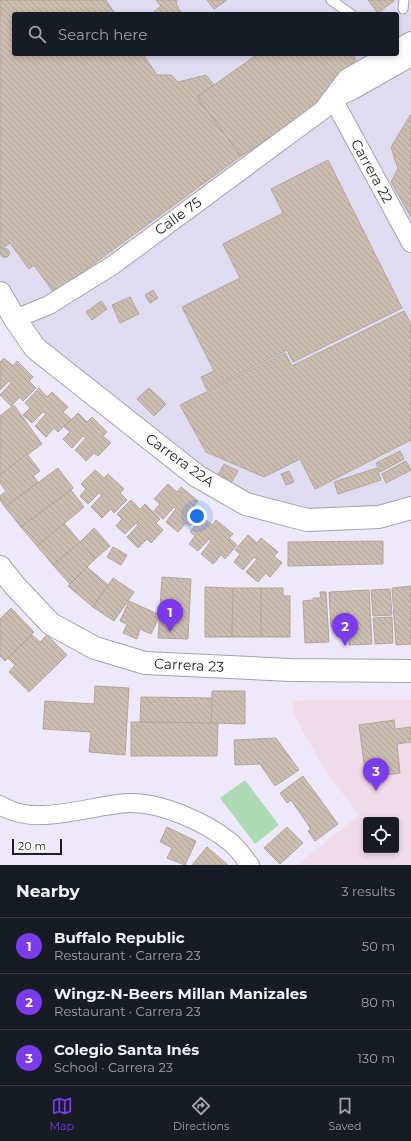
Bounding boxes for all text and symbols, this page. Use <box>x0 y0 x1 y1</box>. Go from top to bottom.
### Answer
search box <box>12 12 399 56</box>
icon: search <box>26 23 48 45</box>
text: Search here <box>58 25 147 44</box>
street label: Carrera 22 <box>347 136 397 206</box>
street label: Calle 75 <box>151 193 205 239</box>
street label: Carrera 22A <box>142 429 219 491</box>
your location <box>187 506 207 526</box>
pin: 1 <box>157 599 183 632</box>
pin: 2 <box>332 613 358 646</box>
street label: Carrera 23 <box>153 654 225 676</box>
pin: 3 <box>363 758 389 791</box>
map controls <box>363 817 399 853</box>
button: locate <box>363 817 399 853</box>
scale bar <box>12 837 62 856</box>
text: 20 m <box>18 839 46 853</box>
text: Nearby <box>16 881 80 901</box>
text: 3 results <box>341 883 395 899</box>
text: Buffalo Republic <box>54 928 185 947</box>
text: 1 <box>26 938 32 954</box>
text: 50 m <box>362 938 395 954</box>
text: Restaurant · Carrera 23 <box>54 947 201 963</box>
text: Wingz-N-Beers Millan Manizales <box>54 984 307 1003</box>
text: 2 <box>25 994 33 1010</box>
text: 80 m <box>361 994 395 1010</box>
text: Restaurant · Carrera 23 <box>54 1003 201 1019</box>
text: Colegio Santa Inés <box>54 1040 199 1059</box>
text: 3 <box>25 1050 33 1066</box>
text: 130 m <box>357 1050 395 1066</box>
text: School · Carrera 23 <box>54 1059 173 1075</box>
tab: Map <box>50 1095 74 1133</box>
tab: Directions <box>173 1095 229 1133</box>
tab: Saved <box>328 1095 361 1133</box>

